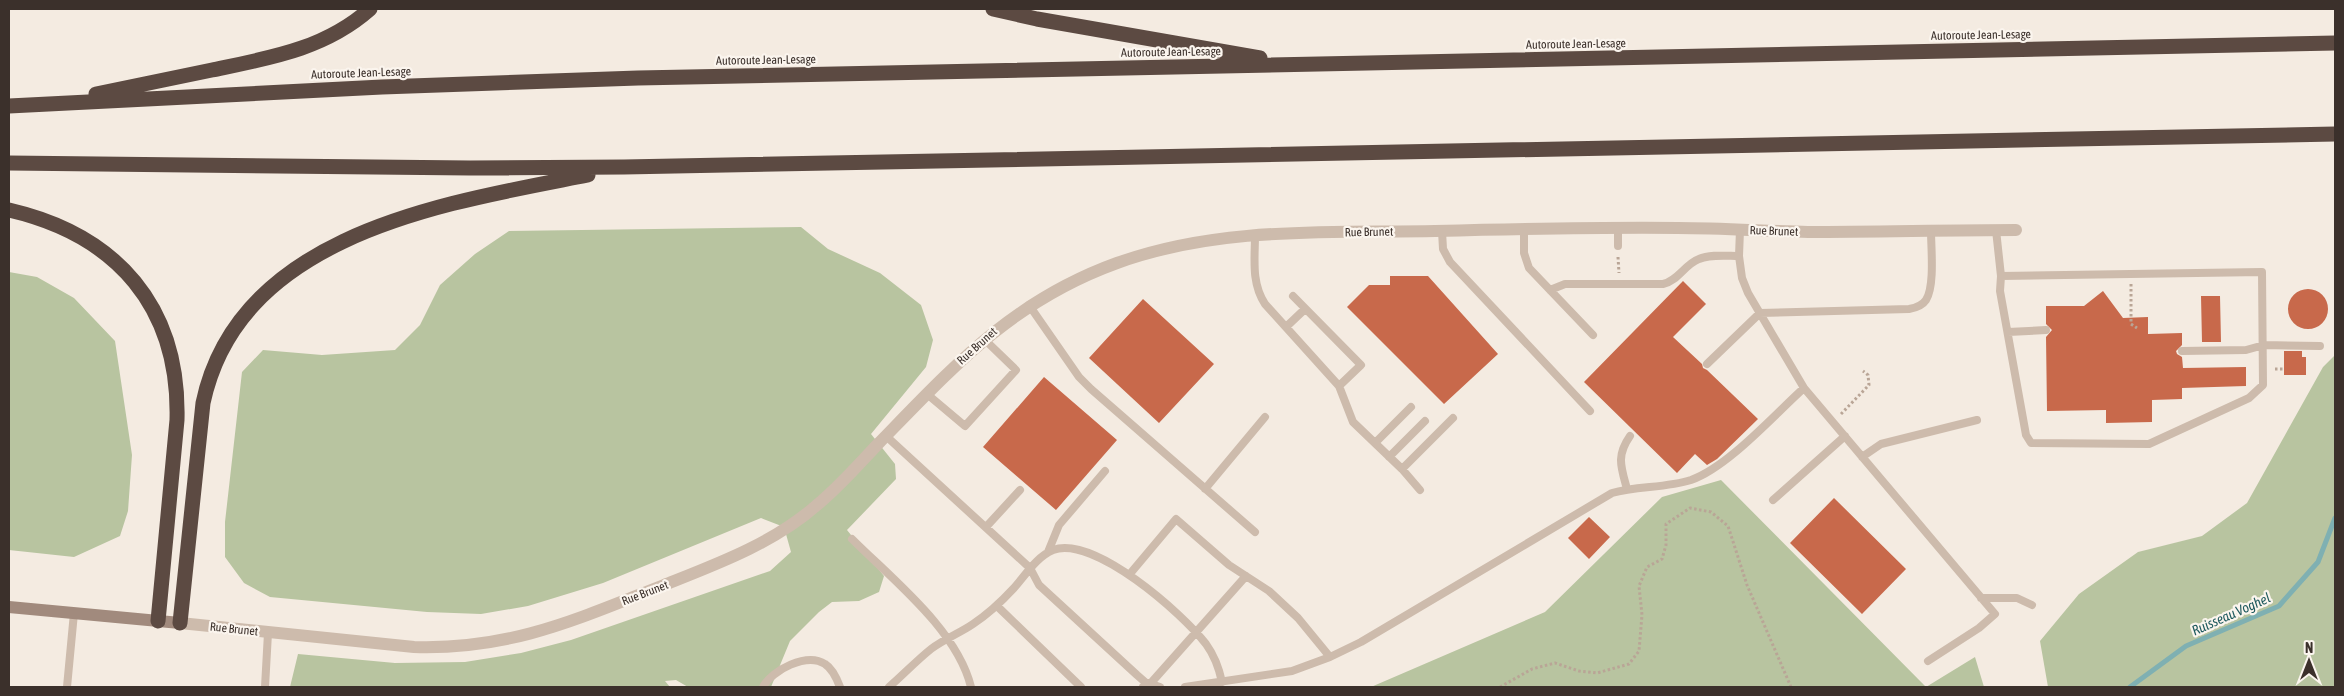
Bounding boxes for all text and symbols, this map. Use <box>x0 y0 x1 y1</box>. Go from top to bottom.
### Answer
street label: Autoroute Jean-Lesage <box>1931 27 2031 43</box>
street label: Autoroute Jean-Lesage <box>1526 36 1626 52</box>
street label: Autoroute Jean-Lesage <box>1121 44 1221 60</box>
street label: Autoroute Jean-Lesage <box>716 52 816 68</box>
street label: Autoroute Jean-Lesage <box>311 64 411 82</box>
street label: Rue Brunet <box>1749 223 1799 239</box>
street label: Rue Brunet <box>1345 225 1394 239</box>
street label: Rue Brunet <box>954 324 1000 367</box>
street label: Rue Brunet <box>620 578 671 608</box>
water label: Ruisseau Voghel <box>2189 589 2273 639</box>
street label: Rue Brunet <box>209 619 259 639</box>
north arrow <box>2284 636 2334 686</box>
text: N <box>2305 640 2313 656</box>

